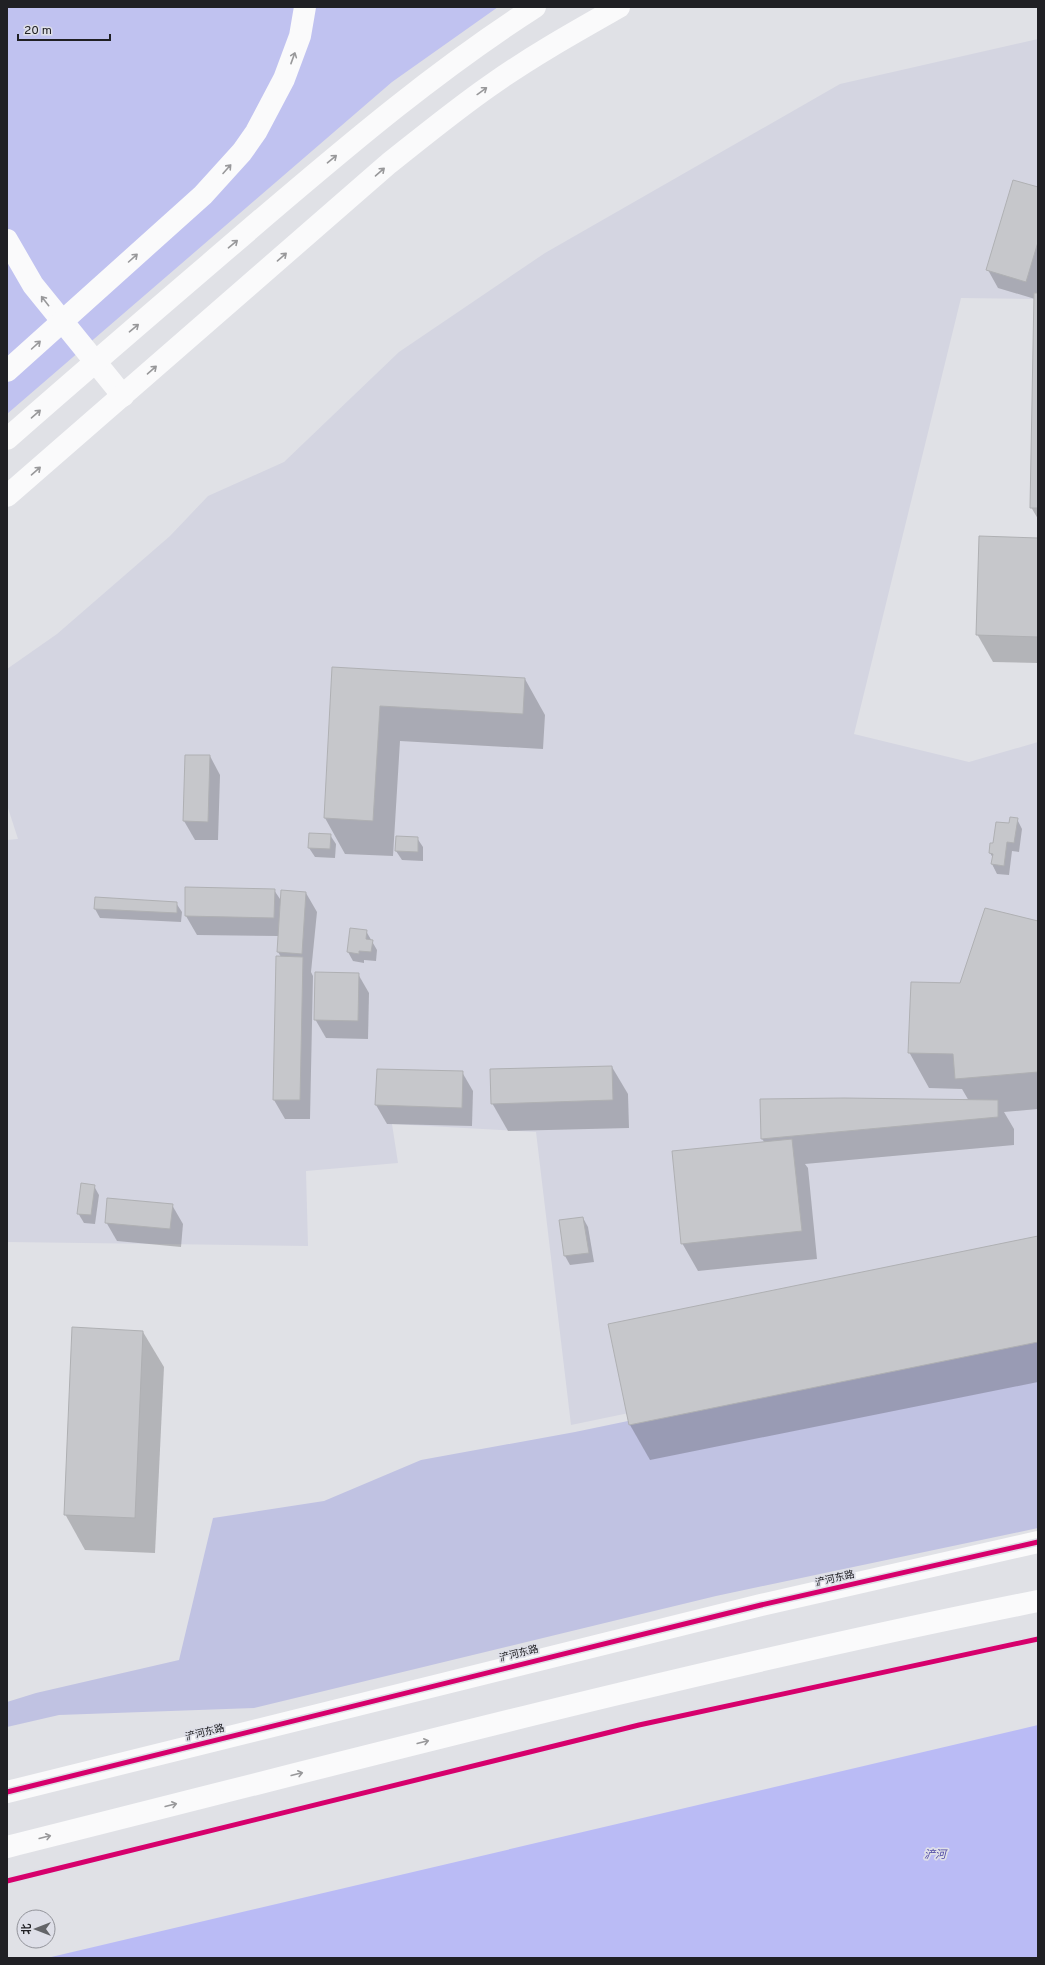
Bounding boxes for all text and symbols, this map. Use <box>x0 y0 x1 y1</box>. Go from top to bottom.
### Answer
scale bar <box>18 16 110 42</box>
text: 20 m <box>24 23 52 39</box>
one-way arrow <box>289 52 297 64</box>
one-way arrow <box>476 87 487 95</box>
one-way arrow <box>327 155 337 164</box>
one-way arrow <box>222 164 232 174</box>
one-way arrow <box>374 167 385 176</box>
one-way arrow <box>228 239 238 248</box>
one-way arrow <box>276 253 286 262</box>
one-way arrow <box>128 254 138 263</box>
one-way arrow <box>40 295 49 306</box>
one-way arrow <box>129 324 139 333</box>
one-way arrow <box>31 340 41 350</box>
one-way arrow <box>147 365 157 375</box>
one-way arrow <box>31 409 42 418</box>
one-way arrow <box>31 466 42 475</box>
street label: 浐河东路 <box>814 1568 856 1590</box>
street label: 浐河东路 <box>498 1643 540 1665</box>
street label: 浐河东路 <box>184 1722 226 1744</box>
one-way arrow <box>416 1738 429 1746</box>
one-way arrow <box>290 1770 303 1777</box>
one-way arrow <box>164 1801 177 1809</box>
one-way arrow <box>38 1833 51 1840</box>
water label: 浐河 <box>924 1848 948 1862</box>
north arrow <box>16 1909 56 1949</box>
text: 北 <box>20 1924 34 1935</box>

